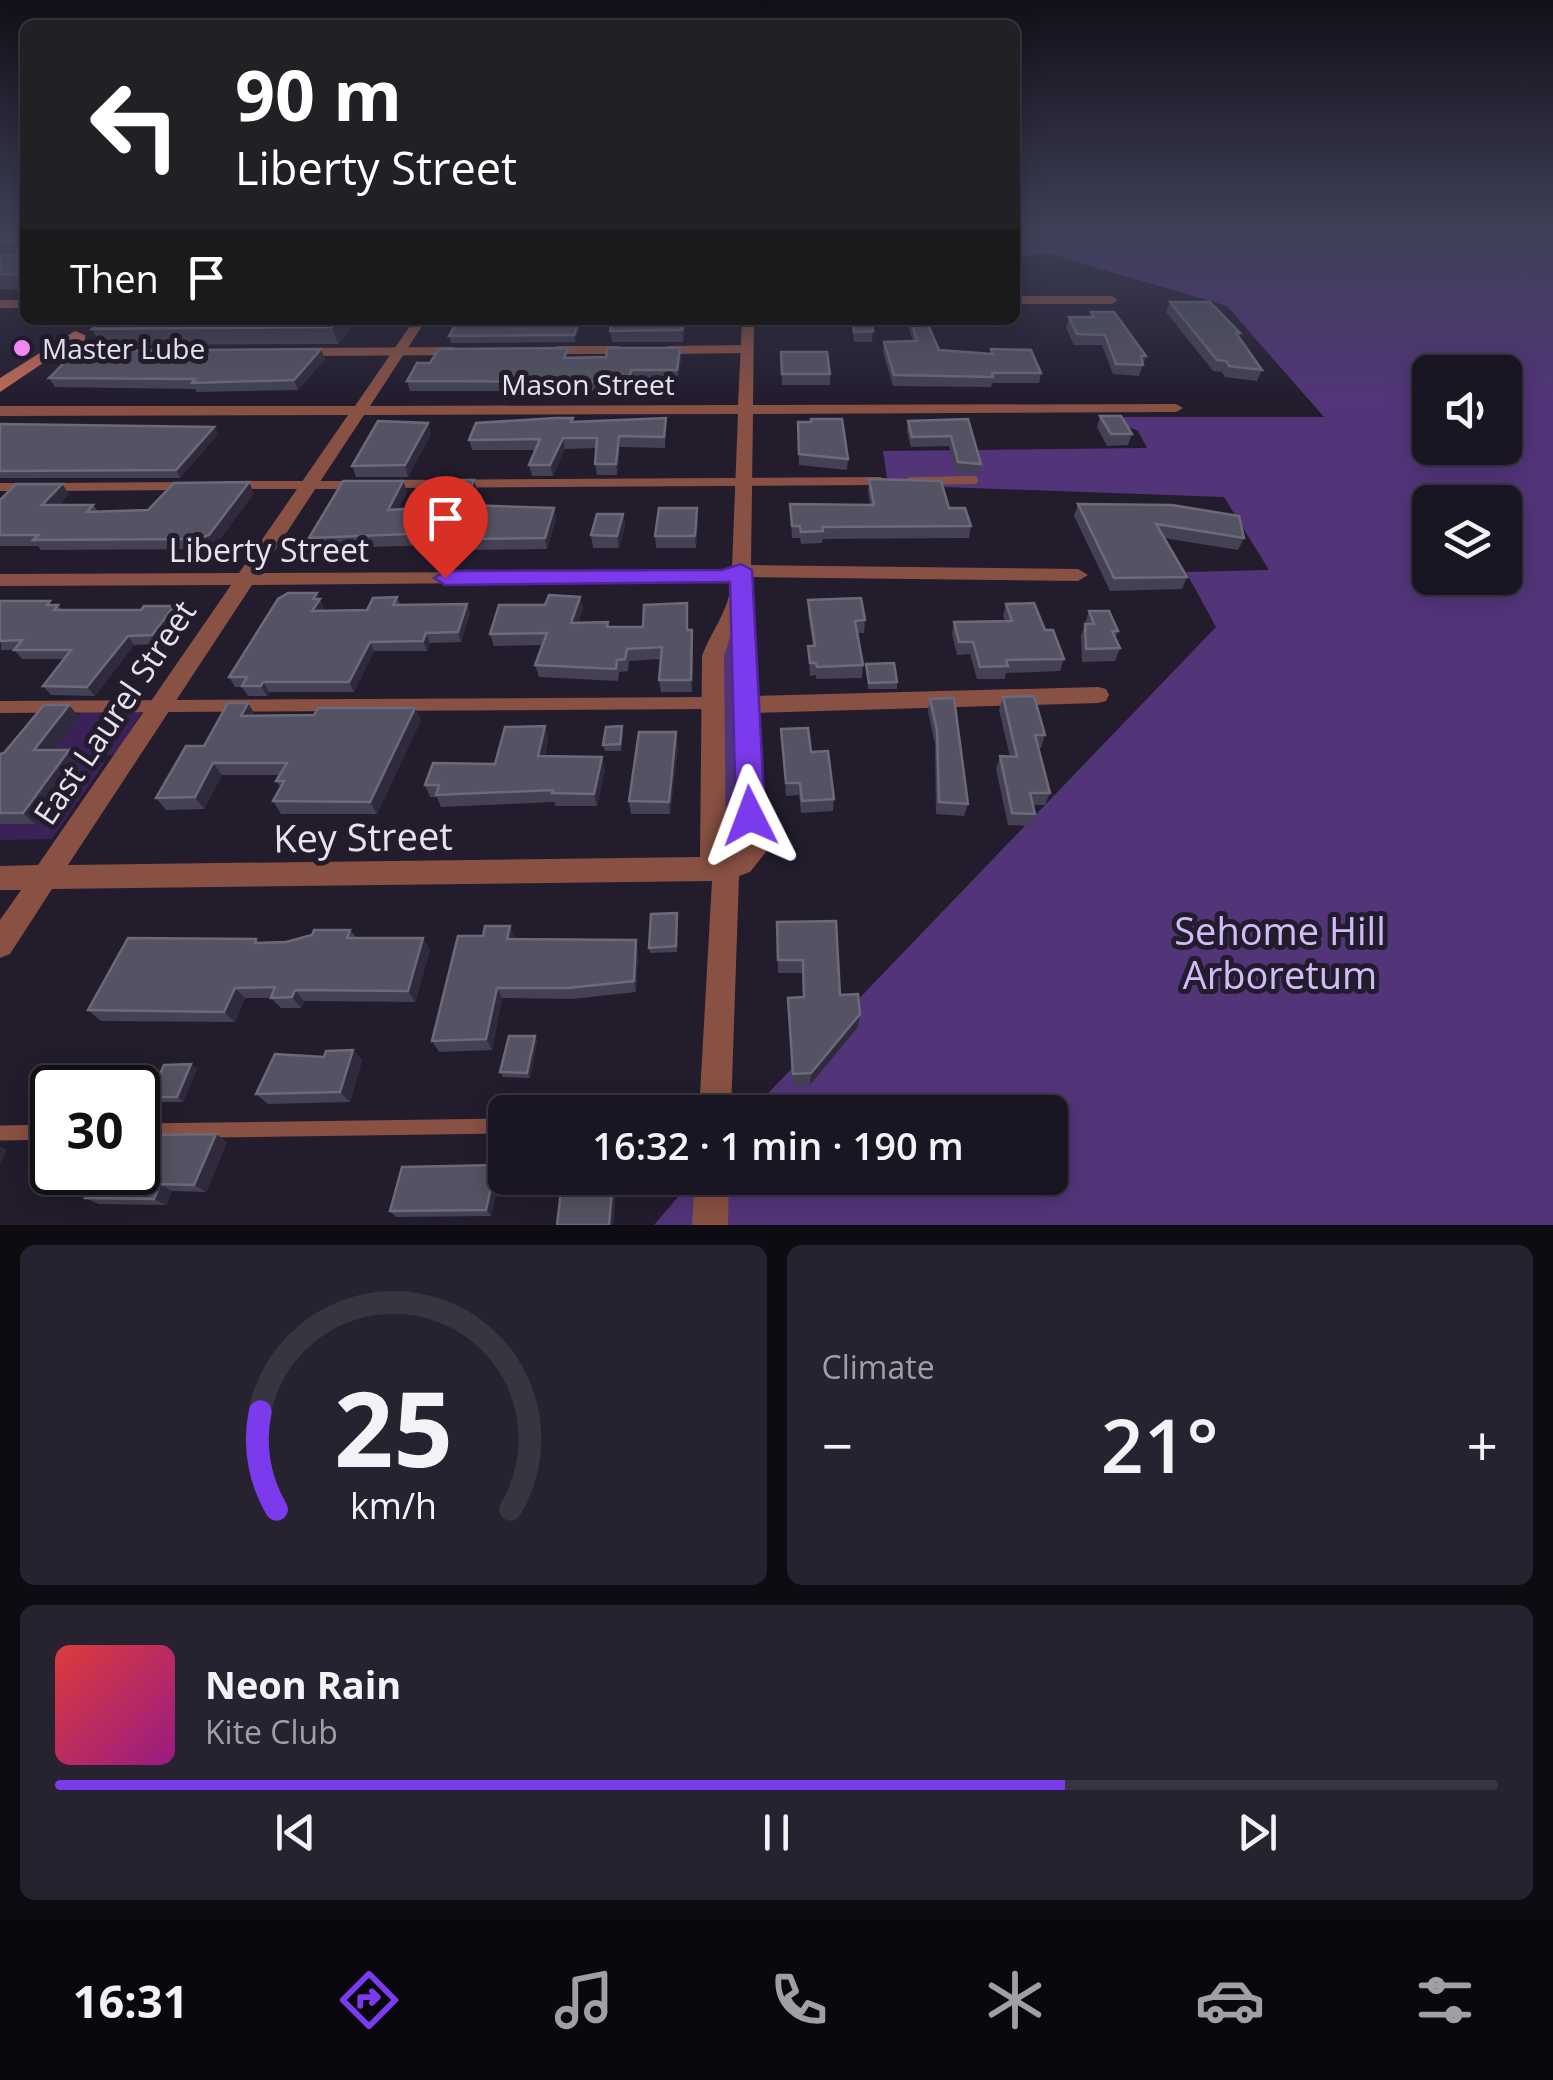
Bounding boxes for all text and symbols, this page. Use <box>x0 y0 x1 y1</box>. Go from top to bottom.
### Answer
text: 90 m <box>235 46 402 142</box>
icon: left <box>70 60 200 190</box>
text: Liberty Street <box>235 137 517 198</box>
icon: arrive <box>179 250 234 305</box>
text: Then <box>70 252 159 304</box>
place label: Master Lube <box>42 329 205 367</box>
marker: Master Lube <box>11 337 33 359</box>
map controls <box>1412 355 1522 595</box>
button: sound <box>1412 355 1522 465</box>
street label: Mason Street <box>501 365 675 403</box>
pin <box>403 476 488 579</box>
button: layers <box>1412 485 1522 595</box>
icon: arrive <box>418 491 473 546</box>
street label: Liberty Street <box>169 528 369 571</box>
street label: East Laurel Street <box>23 592 205 832</box>
position arrow <box>698 764 802 868</box>
street label: Key Street <box>273 808 453 864</box>
park label: Sehome Hill Arboretum <box>1174 904 1386 1000</box>
speed limit sign: 30 <box>30 1065 160 1195</box>
text: 16:32 · 1 min · 190 m <box>592 1119 964 1171</box>
text: Climate <box>822 1345 935 1388</box>
text: 25 <box>334 1356 453 1497</box>
text: 21° <box>1101 1393 1219 1495</box>
text: − <box>822 1407 853 1482</box>
text: + <box>1467 1407 1498 1482</box>
text: km/h <box>350 1481 437 1529</box>
text: Neon Rain <box>205 1658 401 1710</box>
text: Kite Club <box>205 1710 338 1753</box>
icon: previous <box>268 1805 323 1860</box>
icon: pause <box>749 1805 804 1860</box>
icon: next <box>1230 1805 1285 1860</box>
icon: directions <box>334 1965 404 2035</box>
icon: music <box>549 1965 619 2035</box>
icon: phone <box>764 1965 834 2035</box>
icon: climate <box>980 1965 1050 2035</box>
icon: car <box>1195 1965 1265 2035</box>
icon: filters <box>1410 1965 1480 2035</box>
text: 16:31 <box>73 1970 188 2031</box>

